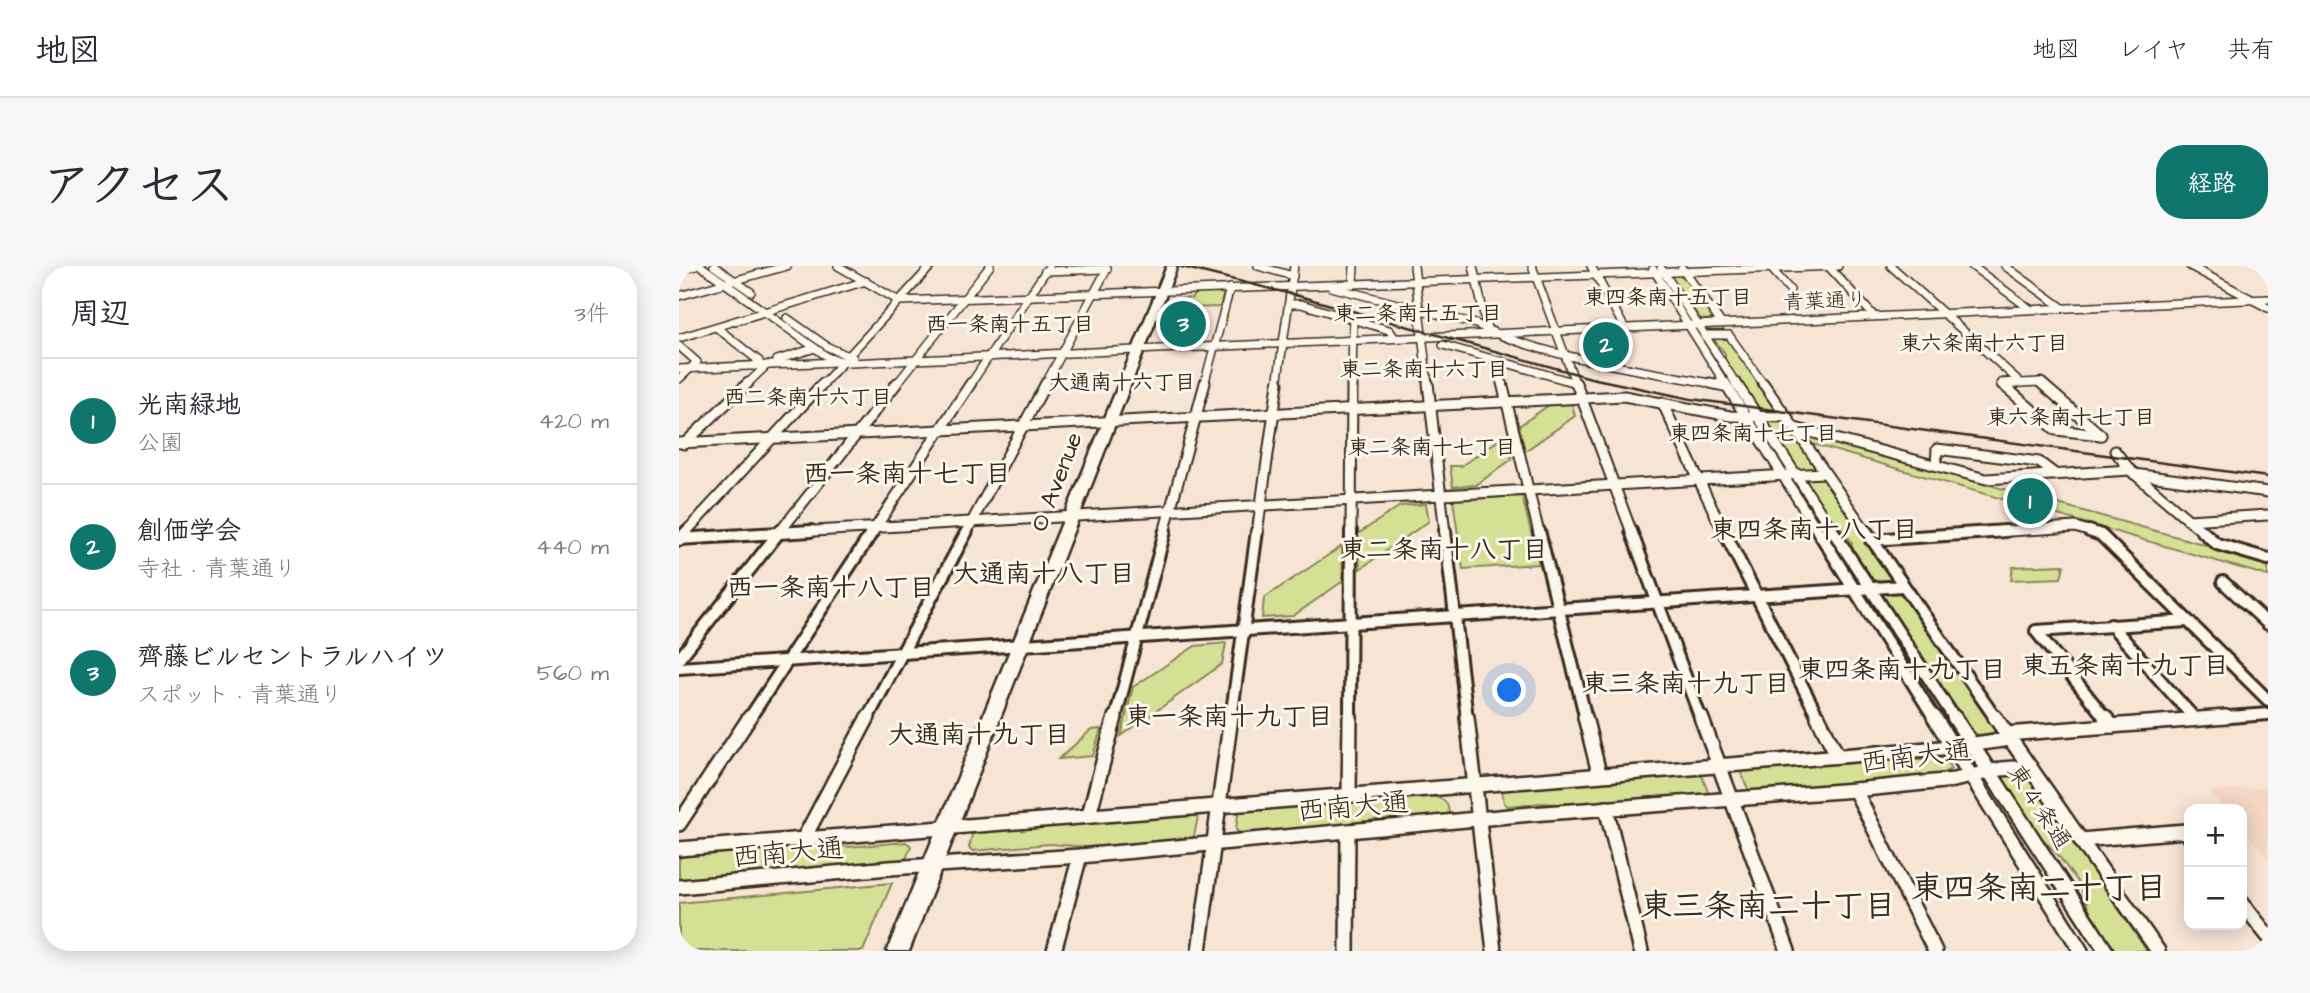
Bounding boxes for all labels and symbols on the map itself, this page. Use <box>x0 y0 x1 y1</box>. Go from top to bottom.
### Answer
district label: 東四条南十五丁目 <box>1584 283 1752 312</box>
street label: 青葉通り <box>1783 285 1867 317</box>
pin: 3 <box>1160 298 1206 350</box>
district label: 東二条南十五丁目 <box>1334 299 1502 328</box>
district label: 西一条南十五丁目 <box>926 310 1094 339</box>
pin: 2 <box>1583 319 1629 371</box>
district label: 東六条南十六丁目 <box>1900 329 2068 358</box>
district label: 東二条南十六丁目 <box>1340 355 1508 384</box>
district label: 大通南十六丁目 <box>1049 368 1196 397</box>
district label: 西二条南十六丁目 <box>724 383 892 412</box>
district label: 東六条南十七丁目 <box>1987 403 2155 432</box>
district label: 東四条南十七丁目 <box>1669 419 1837 448</box>
street label: O Avenue <box>1023 428 1091 536</box>
district label: 東二条南十七丁目 <box>1348 433 1516 462</box>
district label: 西一条南十七丁目 <box>803 456 1011 492</box>
pin: 1 <box>2007 475 2053 527</box>
district label: 東四条南十八丁目 <box>1710 512 1918 548</box>
district label: 東二条南十八丁目 <box>1340 532 1548 568</box>
district label: 大通南十八丁目 <box>953 556 1135 592</box>
district label: 西一条南十八丁目 <box>727 570 935 606</box>
district label: 東五条南十九丁目 <box>2021 648 2229 684</box>
district label: 東四条南十九丁目 <box>1798 652 2006 688</box>
district label: 東三条南十九丁目 <box>1582 666 1790 702</box>
your location <box>1492 673 1526 707</box>
district label: 東一条南十九丁目 <box>1125 699 1333 735</box>
district label: 大通南十九丁目 <box>888 717 1070 753</box>
street label: 西南大通 <box>1858 731 1974 783</box>
street label: 東４条通 <box>1999 757 2079 857</box>
street label: 西南大通 <box>1296 783 1410 831</box>
street label: 西南大通 <box>731 829 845 877</box>
district label: 東四条南二十丁目 <box>1911 866 2167 911</box>
district label: 東三条南二十丁目 <box>1640 884 1896 929</box>

